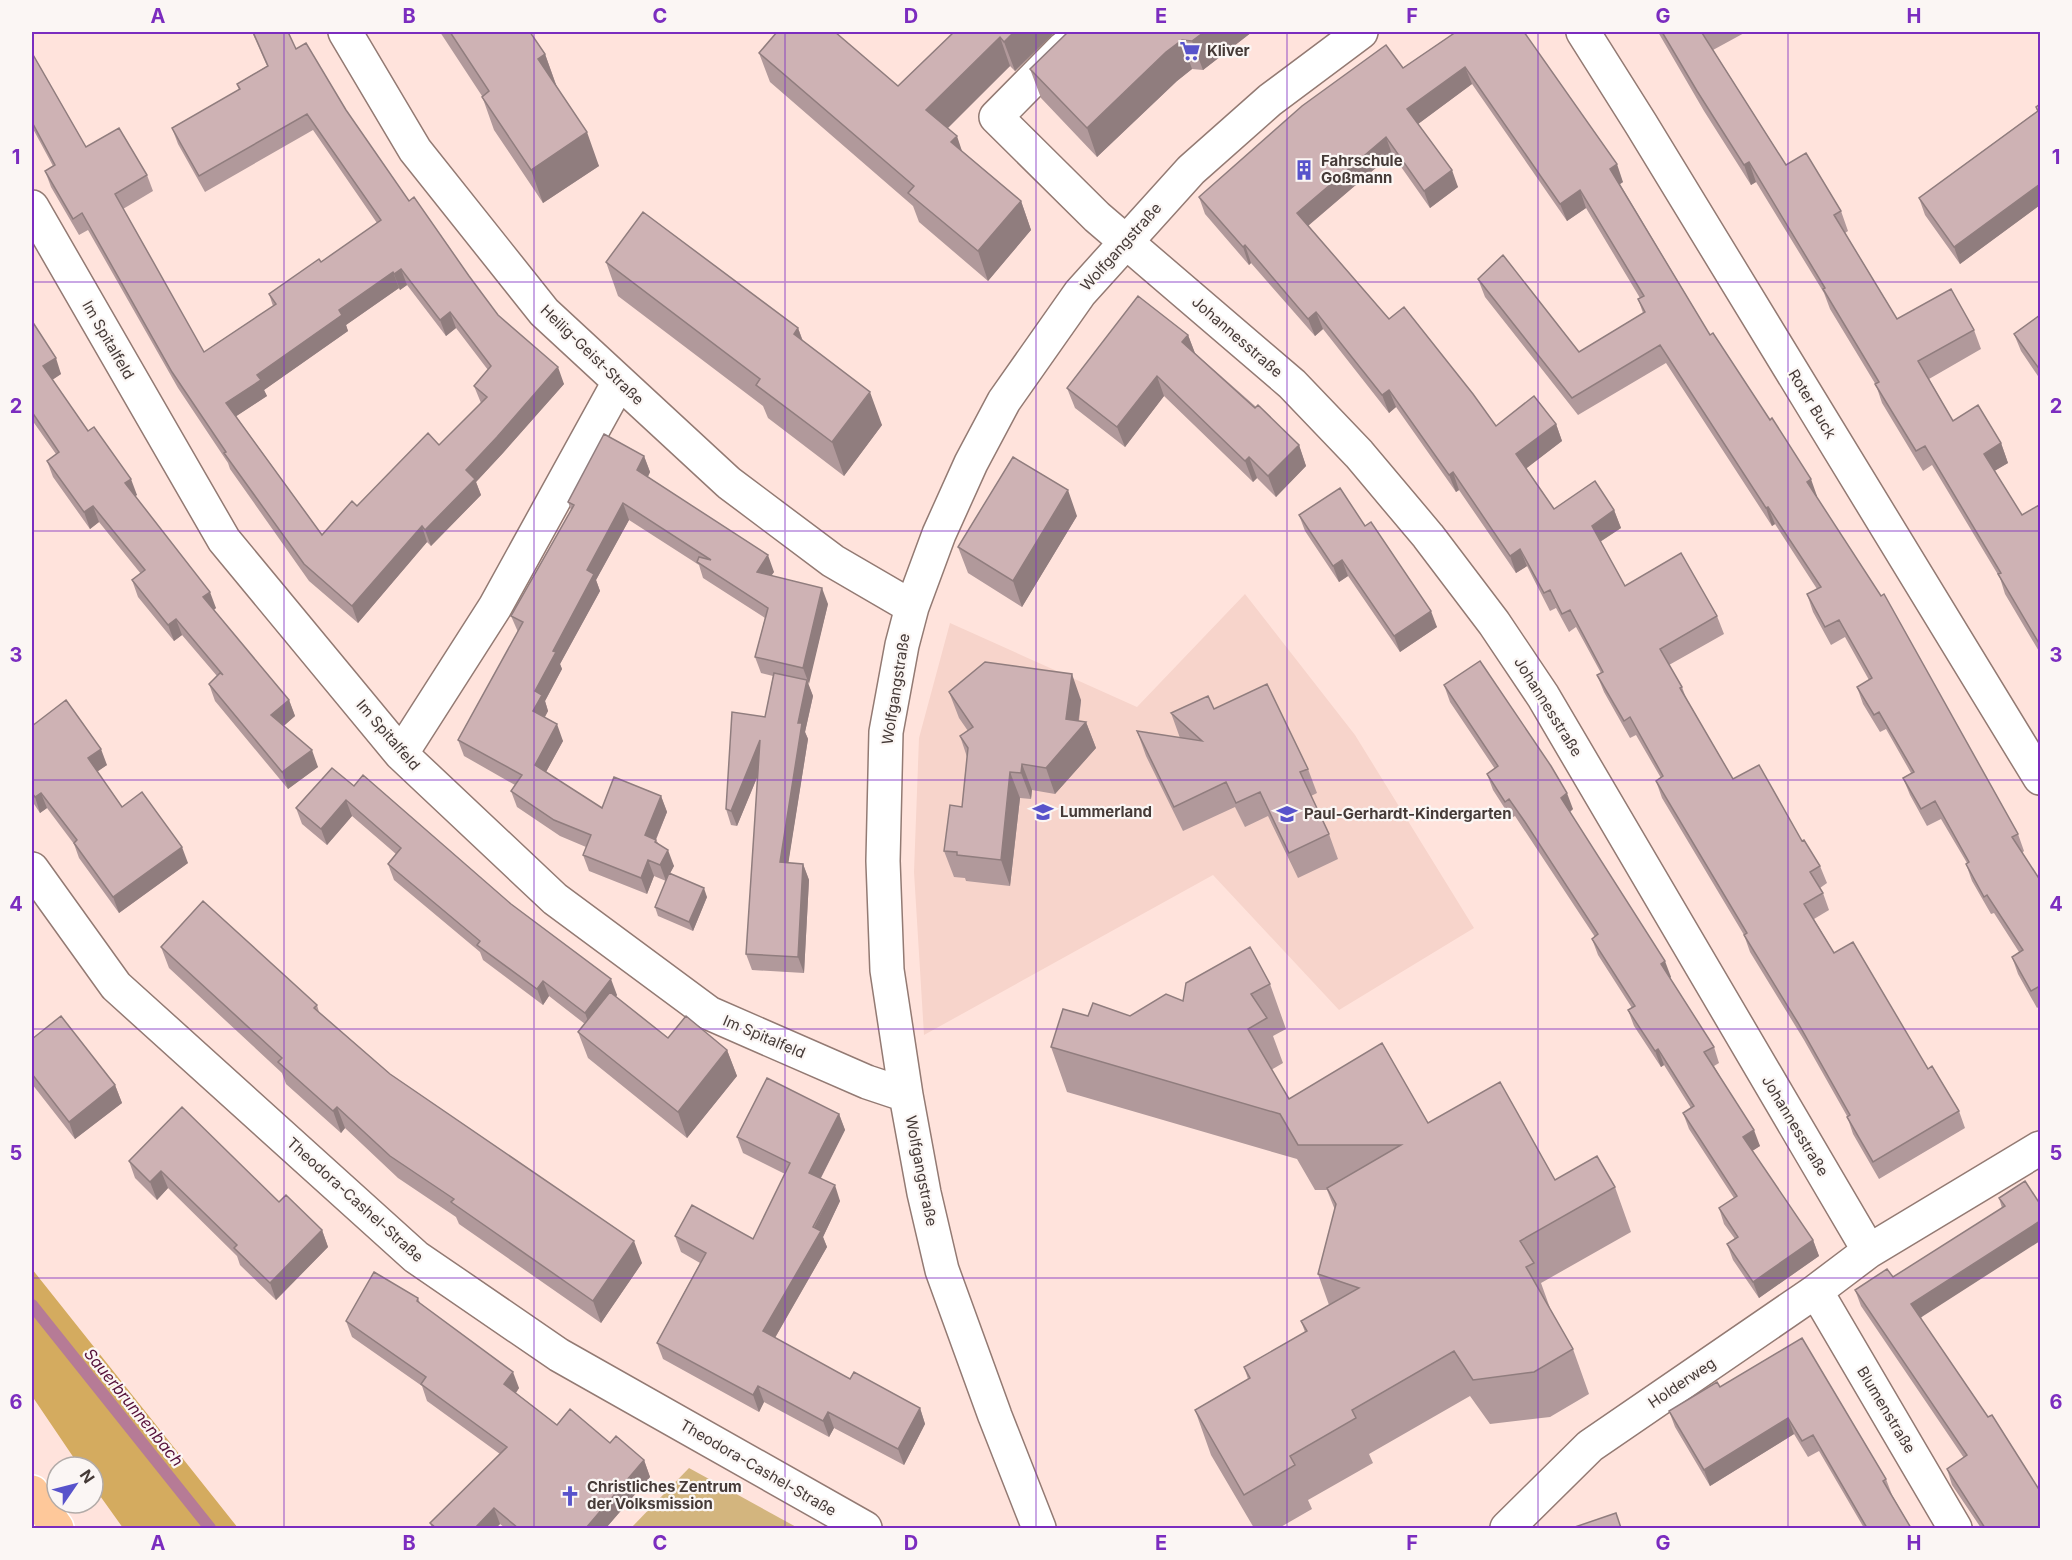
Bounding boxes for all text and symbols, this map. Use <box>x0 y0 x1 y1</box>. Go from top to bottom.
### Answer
text: A <box>151 4 166 28</box>
text: B <box>402 4 416 28</box>
text: C <box>653 4 667 28</box>
text: D <box>904 4 918 28</box>
text: E <box>1155 4 1167 28</box>
text: F <box>1406 4 1418 28</box>
text: G <box>1655 4 1671 28</box>
text: H <box>1907 4 1921 28</box>
supermarket icon: Kliver <box>1178 39 1202 63</box>
place label: Kliver <box>1207 41 1250 60</box>
text: 1 <box>12 145 20 169</box>
text: 1 <box>2052 145 2060 169</box>
place label: Fahrschule Goßmann <box>1321 151 1403 187</box>
building icon: Fahrschule Goßmann <box>1292 158 1316 182</box>
street label: Wolfgangstraße <box>1076 199 1165 295</box>
street label: Johannesstraße <box>1188 292 1287 381</box>
street label: Im Spitalfeld <box>78 297 139 382</box>
street label: Heilig-Geist-Straße <box>537 300 648 409</box>
street label: Roter Buck <box>1784 366 1841 442</box>
text: 2 <box>10 394 22 418</box>
text: 2 <box>2050 394 2062 418</box>
street label: Wolfgangstraße <box>877 632 914 746</box>
text: 3 <box>10 643 22 667</box>
text: 3 <box>2050 643 2062 667</box>
street label: Johannesstraße <box>1510 653 1587 760</box>
street label: Im Spitalfeld <box>352 695 424 774</box>
school or university icon: Lummerland <box>1031 800 1055 824</box>
place label: Lummerland <box>1060 802 1152 821</box>
school or university icon: Paul-Gerhardt-Kindergarten <box>1275 802 1299 826</box>
place label: Paul-Gerhardt-Kindergarten <box>1304 804 1512 823</box>
text: 4 <box>9 892 23 916</box>
text: 4 <box>2049 892 2063 916</box>
street label: Im Spitalfeld <box>720 1011 808 1062</box>
street label: Johannesstraße <box>1758 1072 1833 1180</box>
street label: Wolfgangstraße <box>901 1114 942 1228</box>
street label: Theodora-Cashel-Straße <box>283 1133 428 1266</box>
text: 5 <box>10 1141 22 1165</box>
text: 5 <box>2050 1141 2062 1165</box>
water label: Sauerbrunnenbach <box>80 1344 188 1470</box>
street label: Holderweg <box>1644 1353 1719 1412</box>
street label: Blumenstraße <box>1853 1363 1920 1457</box>
text: 6 <box>10 1390 23 1414</box>
text: 6 <box>2050 1390 2063 1414</box>
street label: Theodora-Cashel-Straße <box>677 1415 840 1520</box>
north arrow <box>45 1455 105 1515</box>
text: N <box>76 1466 99 1487</box>
place label: Christliches Zentrum der Volksmission <box>587 1477 742 1513</box>
church icon: Christliches Zentrum der Volksmission <box>558 1484 582 1508</box>
text: A <box>151 1531 166 1555</box>
text: B <box>402 1531 416 1555</box>
text: C <box>653 1531 667 1555</box>
text: D <box>904 1531 918 1555</box>
text: E <box>1155 1531 1167 1555</box>
text: F <box>1406 1531 1418 1555</box>
text: G <box>1655 1531 1671 1555</box>
text: H <box>1907 1531 1921 1555</box>

